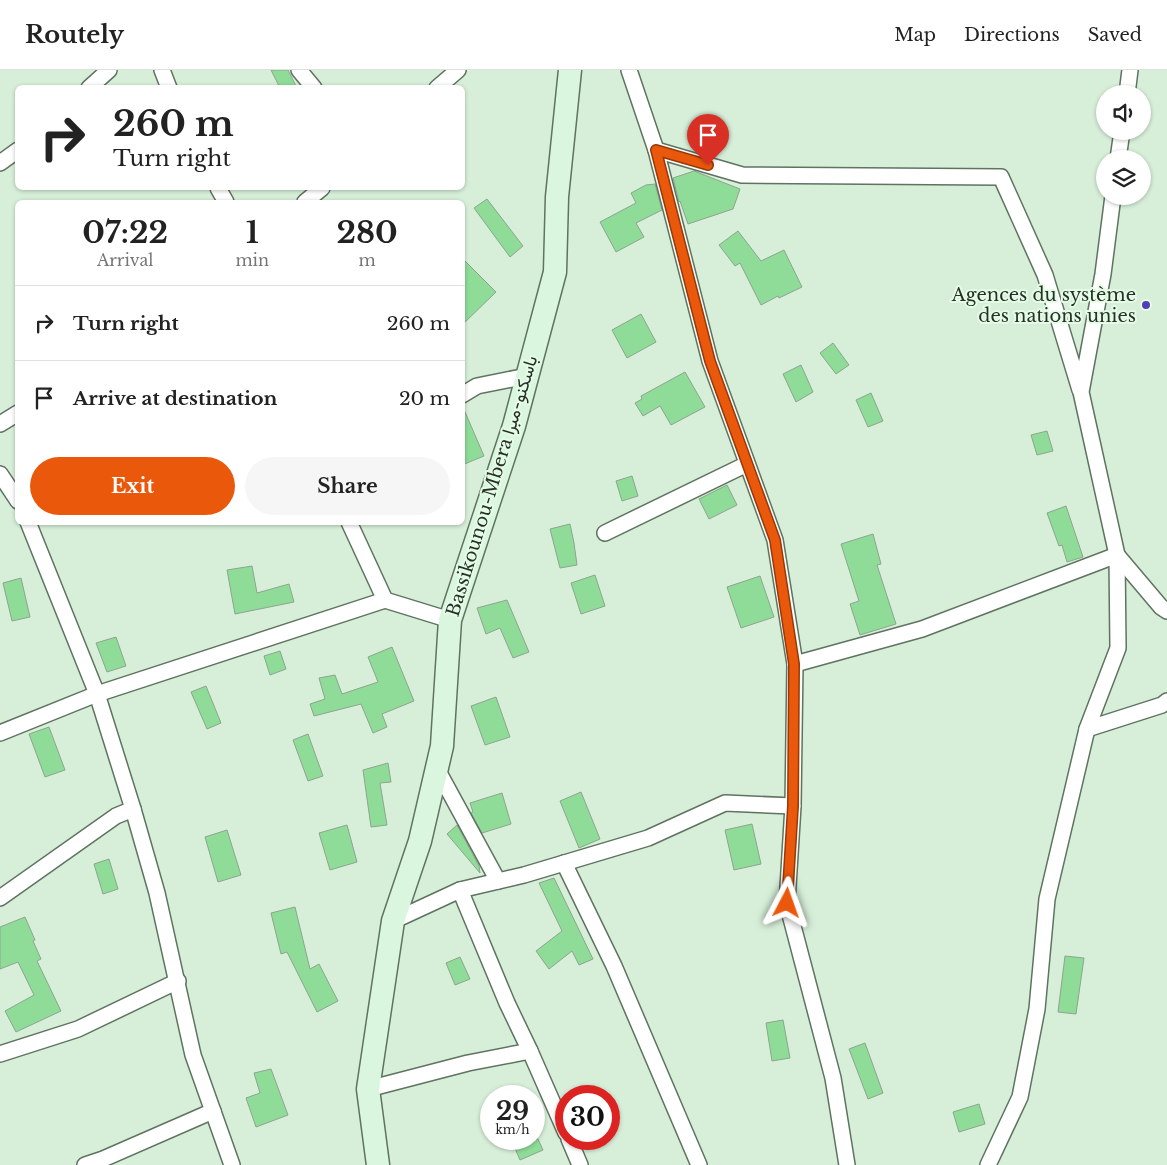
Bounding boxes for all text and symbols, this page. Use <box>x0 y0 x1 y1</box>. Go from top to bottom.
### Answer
text: Routely <box>25 20 124 49</box>
text: Map <box>894 24 936 46</box>
text: Directions <box>964 24 1060 46</box>
text: Saved <box>1088 24 1142 46</box>
map controls <box>1096 85 1151 205</box>
button: sound <box>1096 85 1151 140</box>
text: 260 m <box>113 102 234 145</box>
icon: right <box>30 105 95 170</box>
pin <box>687 114 729 165</box>
icon: arrive <box>694 121 722 149</box>
text: Turn right <box>113 145 231 172</box>
button: layers <box>1096 150 1151 205</box>
text: 07:22 <box>82 214 168 251</box>
text: 1 <box>246 214 259 251</box>
text: 280 <box>336 214 398 251</box>
text: Arrival <box>97 250 154 270</box>
text: min <box>235 250 269 270</box>
text: m <box>358 250 376 270</box>
place label: Agences du système des nations unies <box>951 284 1136 327</box>
marker: Agences du système des nations unies <box>1140 299 1152 311</box>
icon: right <box>30 309 58 337</box>
text: Turn right <box>73 312 179 335</box>
text: 260 m <box>387 312 450 335</box>
street label: Bassikounou-Mbera باسكنو-مبرا <box>442 353 542 619</box>
icon: arrive <box>30 384 58 412</box>
text: Arrive at destination <box>73 387 277 410</box>
text: 20 m <box>399 387 450 410</box>
button: Exit <box>30 457 235 515</box>
button: Share <box>245 457 450 515</box>
position arrow <box>760 876 812 928</box>
speed limit sign: 30 <box>555 1085 620 1150</box>
text: 29 <box>496 1096 529 1127</box>
text: km/h <box>495 1122 530 1137</box>

